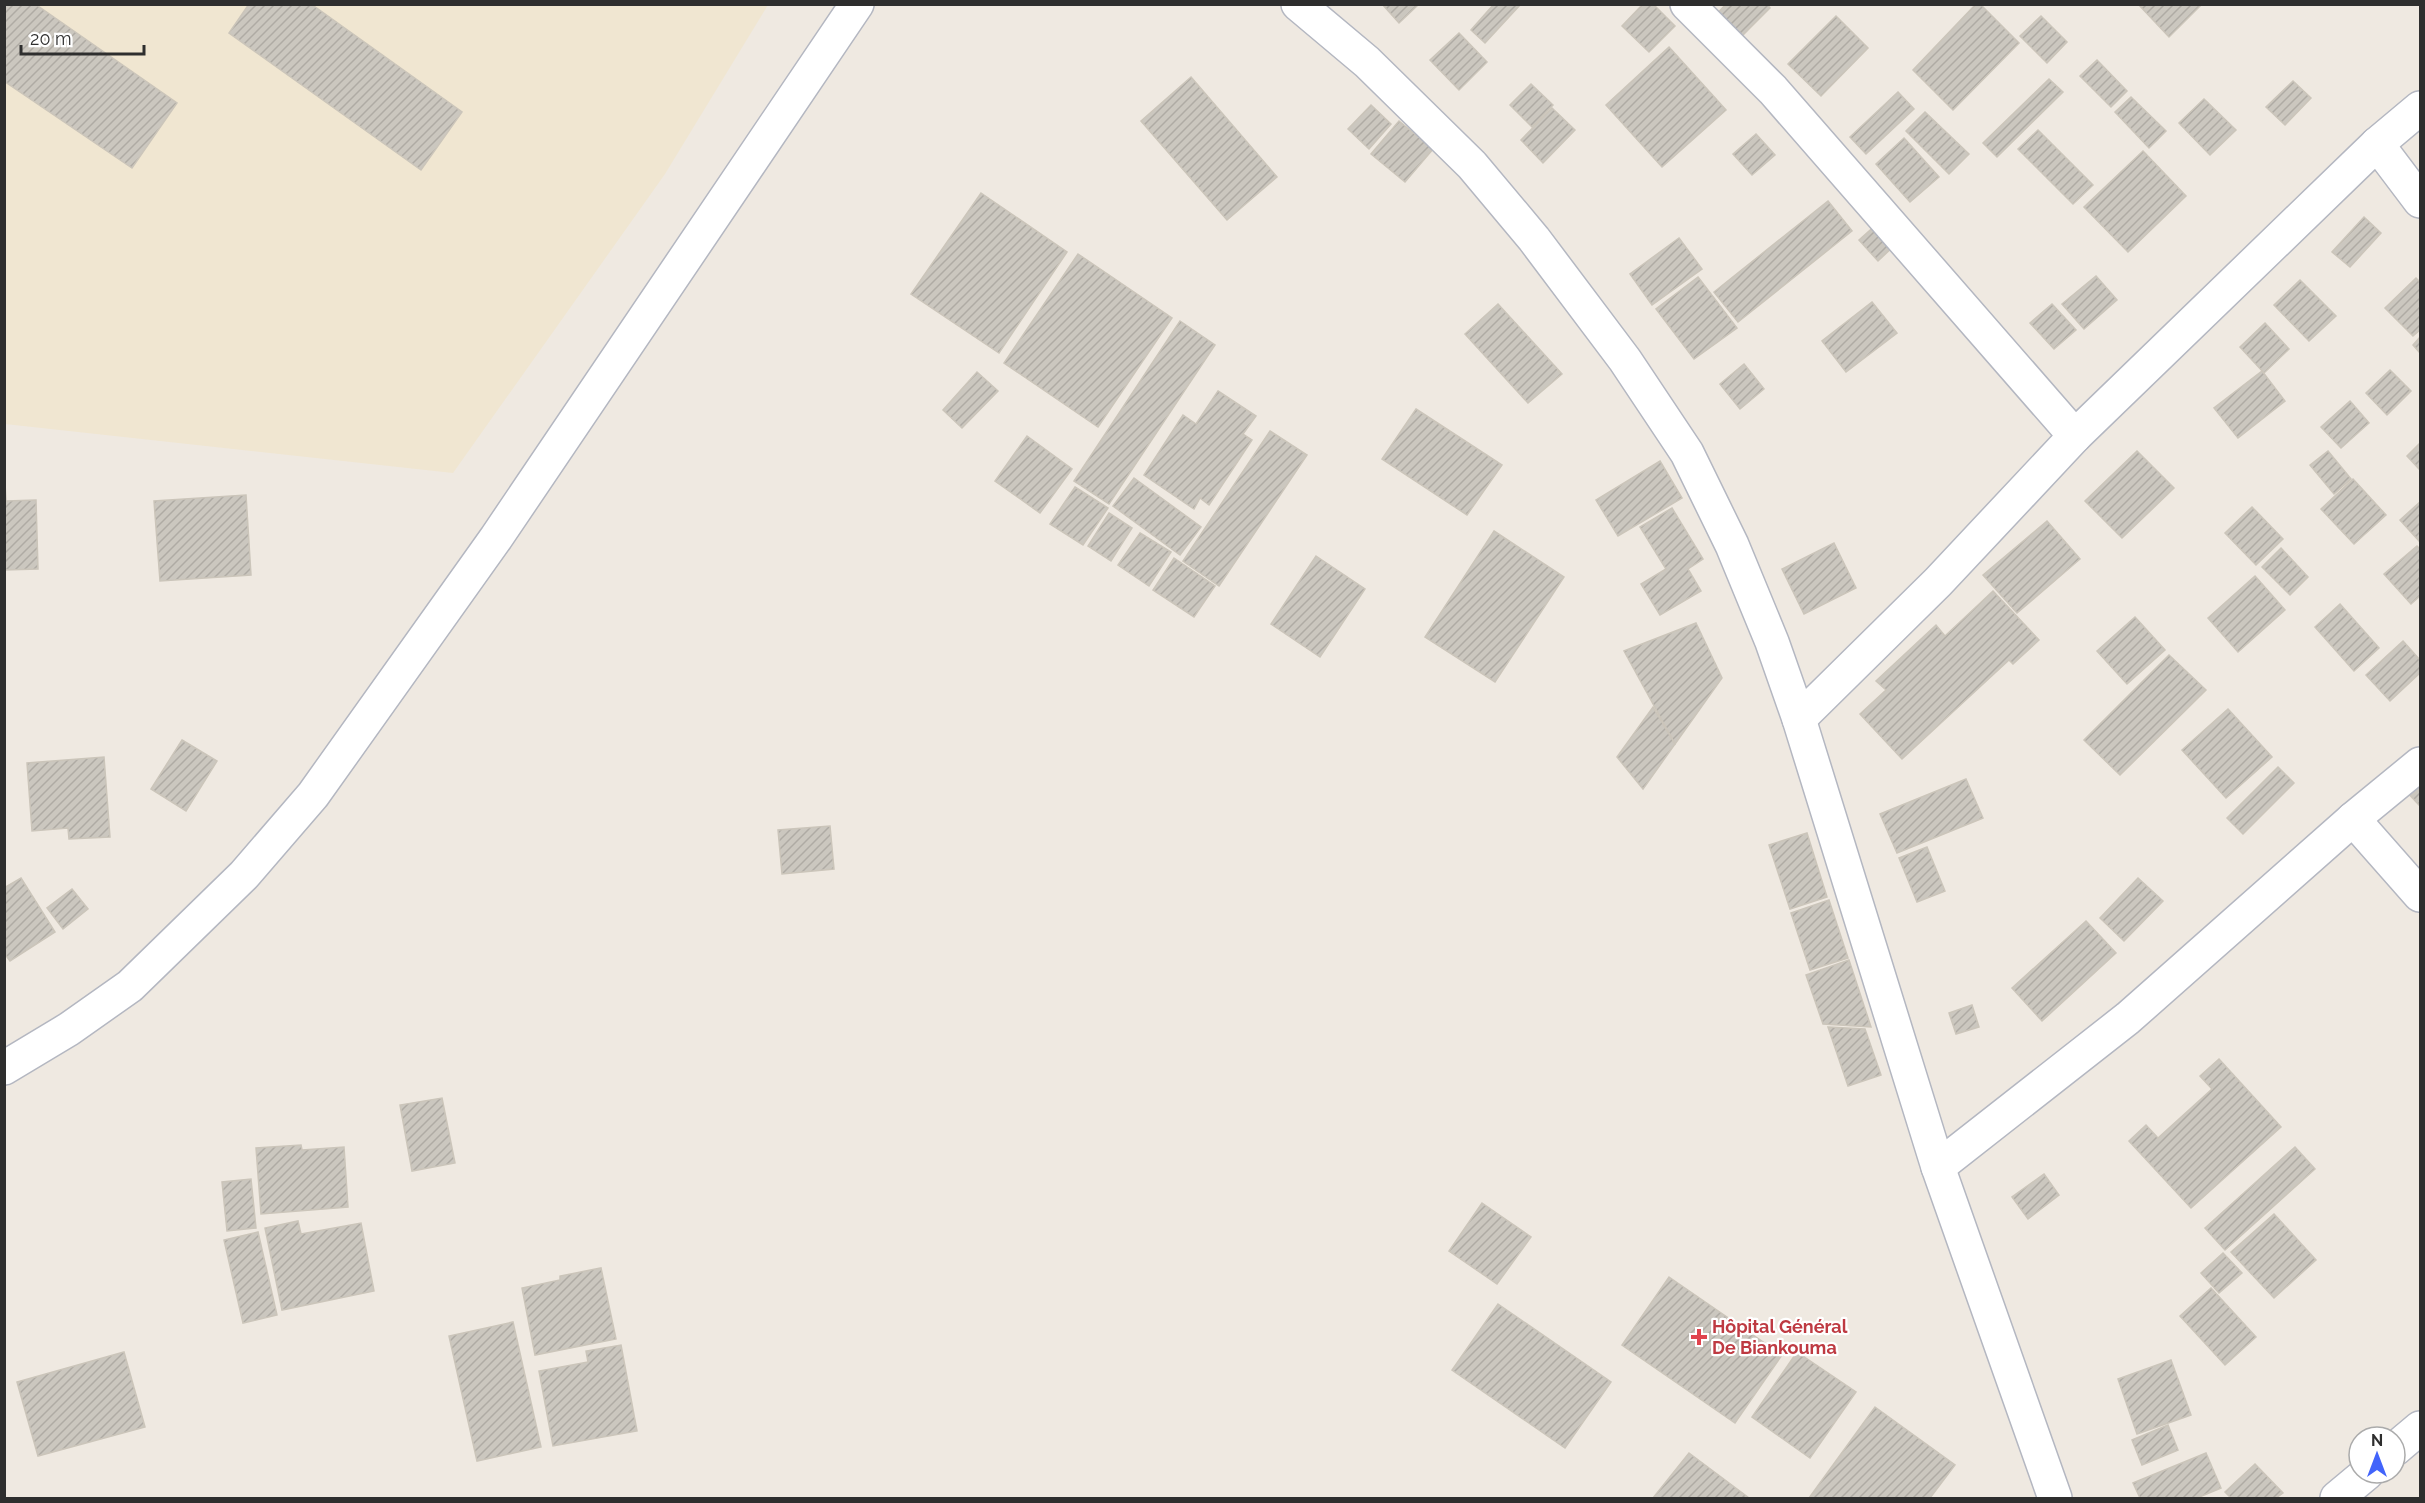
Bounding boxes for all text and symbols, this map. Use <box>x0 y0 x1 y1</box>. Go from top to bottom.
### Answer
scale bar <box>21 18 144 56</box>
text: 20 m <box>30 28 72 49</box>
place label: Hôpital Général De Biankouma <box>1712 1316 1848 1358</box>
marker: Hôpital Général De Biankouma <box>1690 1328 1708 1346</box>
north arrow <box>2347 1425 2407 1485</box>
text: N <box>2371 1431 2383 1450</box>

